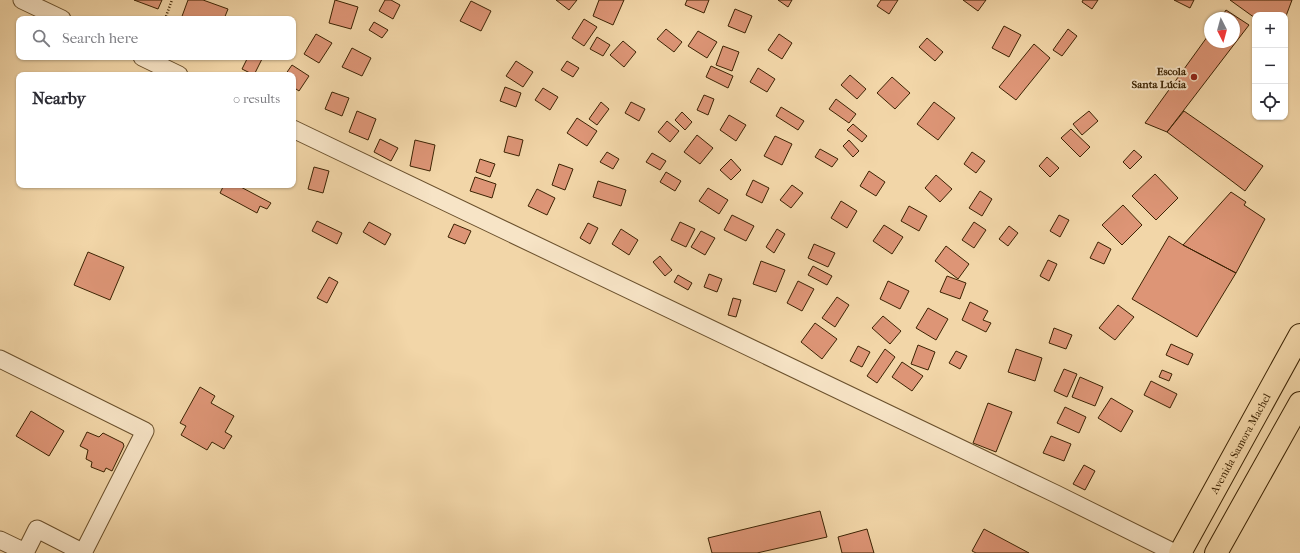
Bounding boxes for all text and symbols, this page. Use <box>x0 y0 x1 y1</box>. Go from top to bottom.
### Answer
north arrow <box>1204 12 1240 48</box>
map controls <box>1252 12 1288 120</box>
button: + <box>1252 12 1288 48</box>
search box <box>16 16 296 60</box>
icon: search <box>30 27 52 49</box>
text: Search here <box>62 29 138 47</box>
button: − <box>1252 48 1288 84</box>
place label: Escola Santa Lúcia <box>1132 65 1187 91</box>
marker: Escola Santa Lúcia <box>1189 72 1199 82</box>
button: locate <box>1252 84 1288 120</box>
text: Nearby <box>32 88 86 108</box>
text: 0 results <box>233 91 280 106</box>
street label: Avenida Samora Machel <box>1207 391 1273 497</box>

